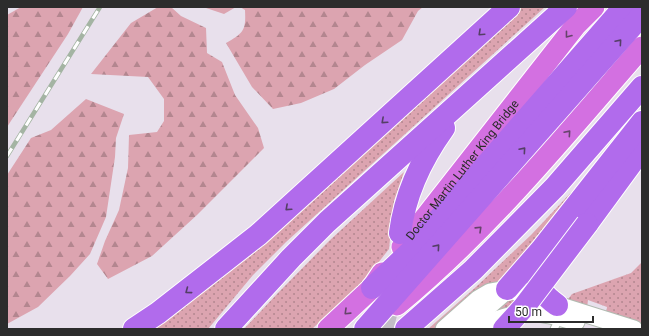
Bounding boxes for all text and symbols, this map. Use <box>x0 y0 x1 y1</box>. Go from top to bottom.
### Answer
one-way arrow <box>478 29 485 36</box>
one-way arrow <box>565 31 572 38</box>
one-way arrow <box>614 39 621 46</box>
street label: Doctor Martin Luther King Bridge <box>403 97 522 243</box>
one-way arrow <box>382 116 389 123</box>
one-way arrow <box>563 130 570 138</box>
one-way arrow <box>519 147 526 154</box>
one-way arrow <box>285 203 293 211</box>
one-way arrow <box>474 226 482 233</box>
one-way arrow <box>433 244 440 252</box>
one-way arrow <box>185 286 192 293</box>
scale bar <box>509 298 593 324</box>
text: 50 m <box>515 305 542 319</box>
one-way arrow <box>344 307 352 314</box>

